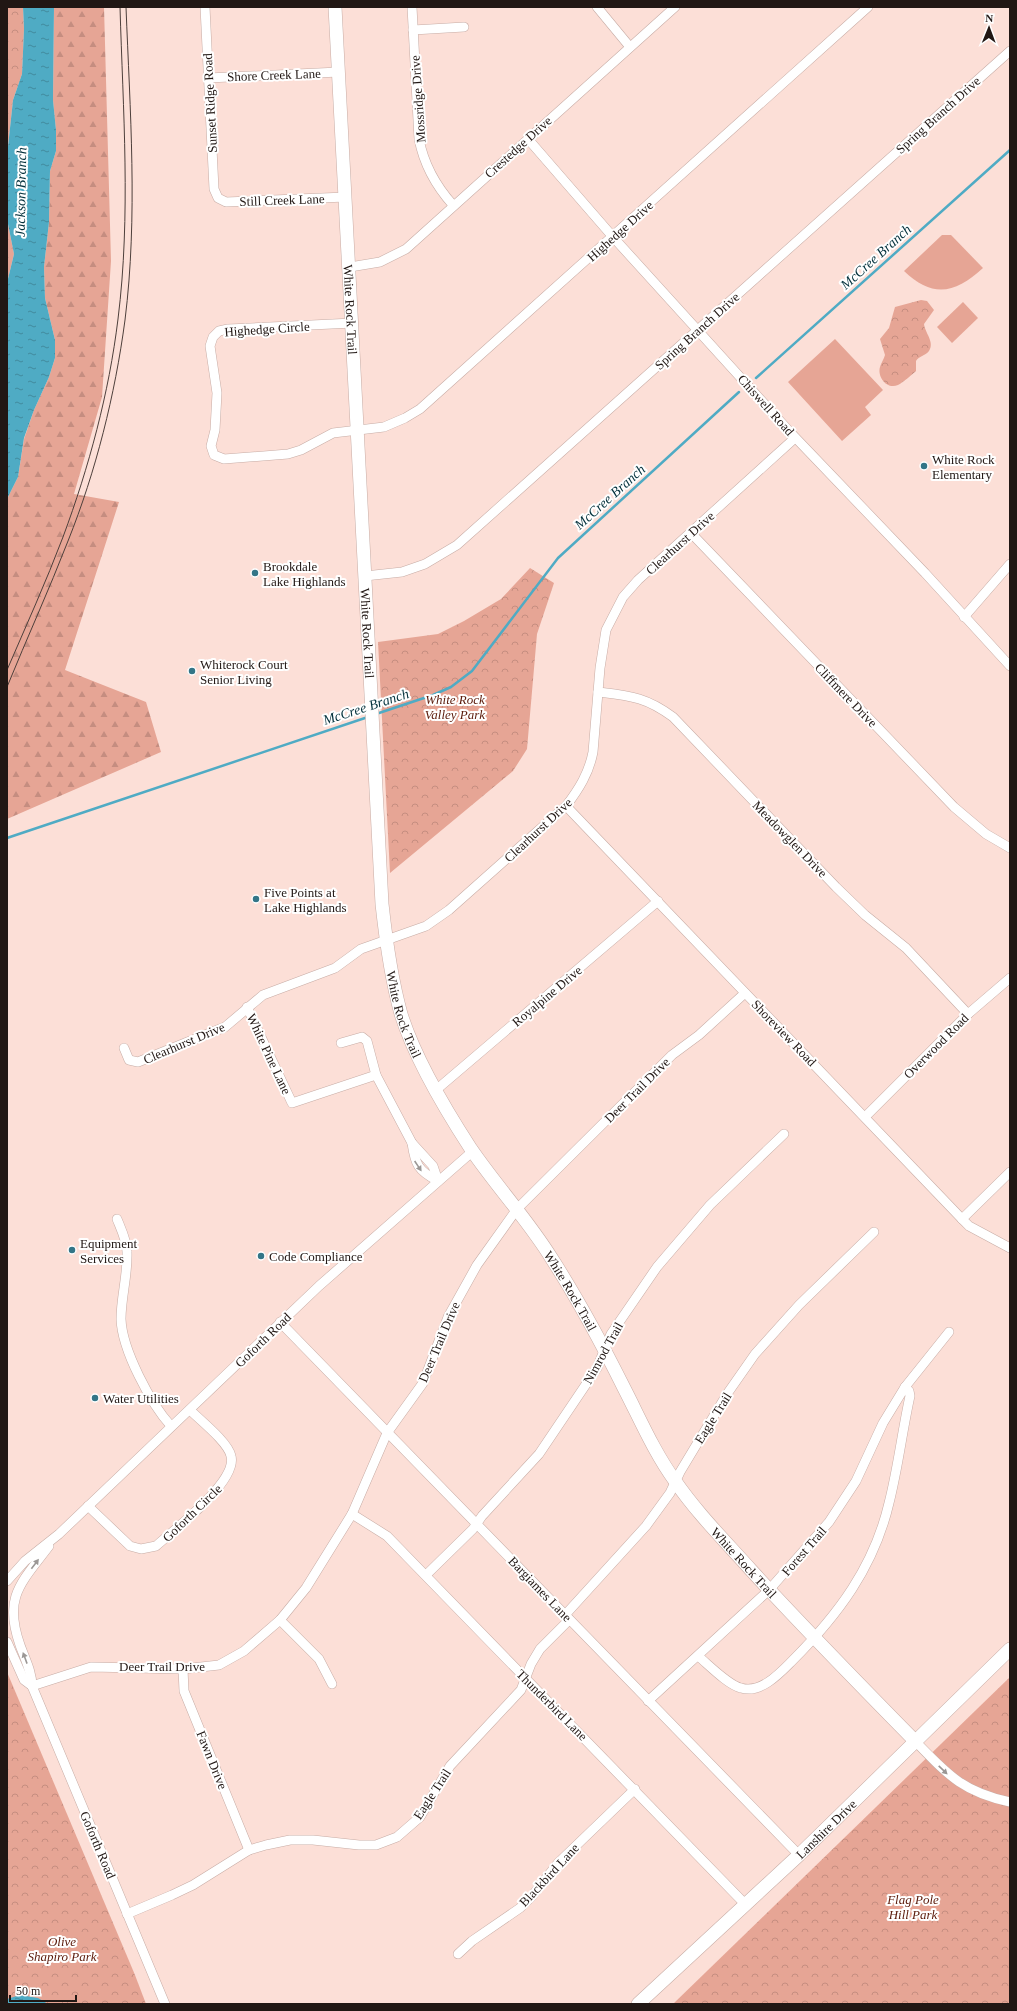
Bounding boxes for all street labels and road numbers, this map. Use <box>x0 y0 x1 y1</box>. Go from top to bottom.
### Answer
street label: Sunset Ridge Road <box>200 52 220 153</box>
street label: Mossridge Drive <box>407 54 429 143</box>
street label: Shore Creek Lane <box>227 66 321 84</box>
street label: Spring Branch Drive <box>893 73 983 157</box>
street label: Crestedge Drive <box>481 113 555 181</box>
street label: Still Creek Lane <box>239 191 325 209</box>
street label: Highedge Drive <box>584 197 656 264</box>
street label: White Rock Trail <box>341 264 361 355</box>
street label: Spring Branch Drive <box>652 289 742 373</box>
street label: Highedge Circle <box>224 319 310 339</box>
street label: Chiswell Road <box>735 371 798 439</box>
street label: Clearhurst Drive <box>643 508 718 578</box>
street label: White Rock Trail <box>358 588 378 679</box>
street label: Cliffmere Drive <box>812 660 880 730</box>
street label: Clearhurst Drive <box>501 795 575 865</box>
street label: Meadowglen Drive <box>750 798 831 881</box>
street label: Royalpine Drive <box>509 962 585 1029</box>
street label: White Rock Trail <box>384 970 425 1060</box>
street label: Shoreview Road <box>749 997 820 1070</box>
street label: Overwood Road <box>900 1010 972 1082</box>
street label: White Pine Lane <box>244 1011 294 1097</box>
street label: Clearhurst Drive <box>141 1019 227 1067</box>
street label: Deer Trail Drive <box>601 1054 673 1126</box>
street label: White Rock Trail <box>541 1248 600 1334</box>
street label: Deer Trail Drive <box>415 1299 463 1384</box>
street label: Goforth Road <box>232 1309 294 1370</box>
street label: Nimrod Trail <box>580 1319 626 1386</box>
street label: Eagle Trail <box>691 1389 735 1446</box>
street label: Goforth Circle <box>159 1481 225 1545</box>
street label: Forest Trail <box>779 1523 830 1579</box>
street label: White Rock Trail <box>708 1524 780 1601</box>
street label: Bargiames Lane <box>505 1553 575 1625</box>
street label: Deer Trail Drive <box>119 1659 205 1674</box>
street label: Thunderbird Lane <box>513 1666 591 1744</box>
street label: Fawn Drive <box>193 1729 231 1792</box>
street label: Eagle Trail <box>410 1766 454 1822</box>
street label: Lanshire Drive <box>793 1796 859 1861</box>
street label: Goforth Road <box>77 1809 119 1881</box>
street label: Blackbird Lane <box>516 1840 582 1910</box>

